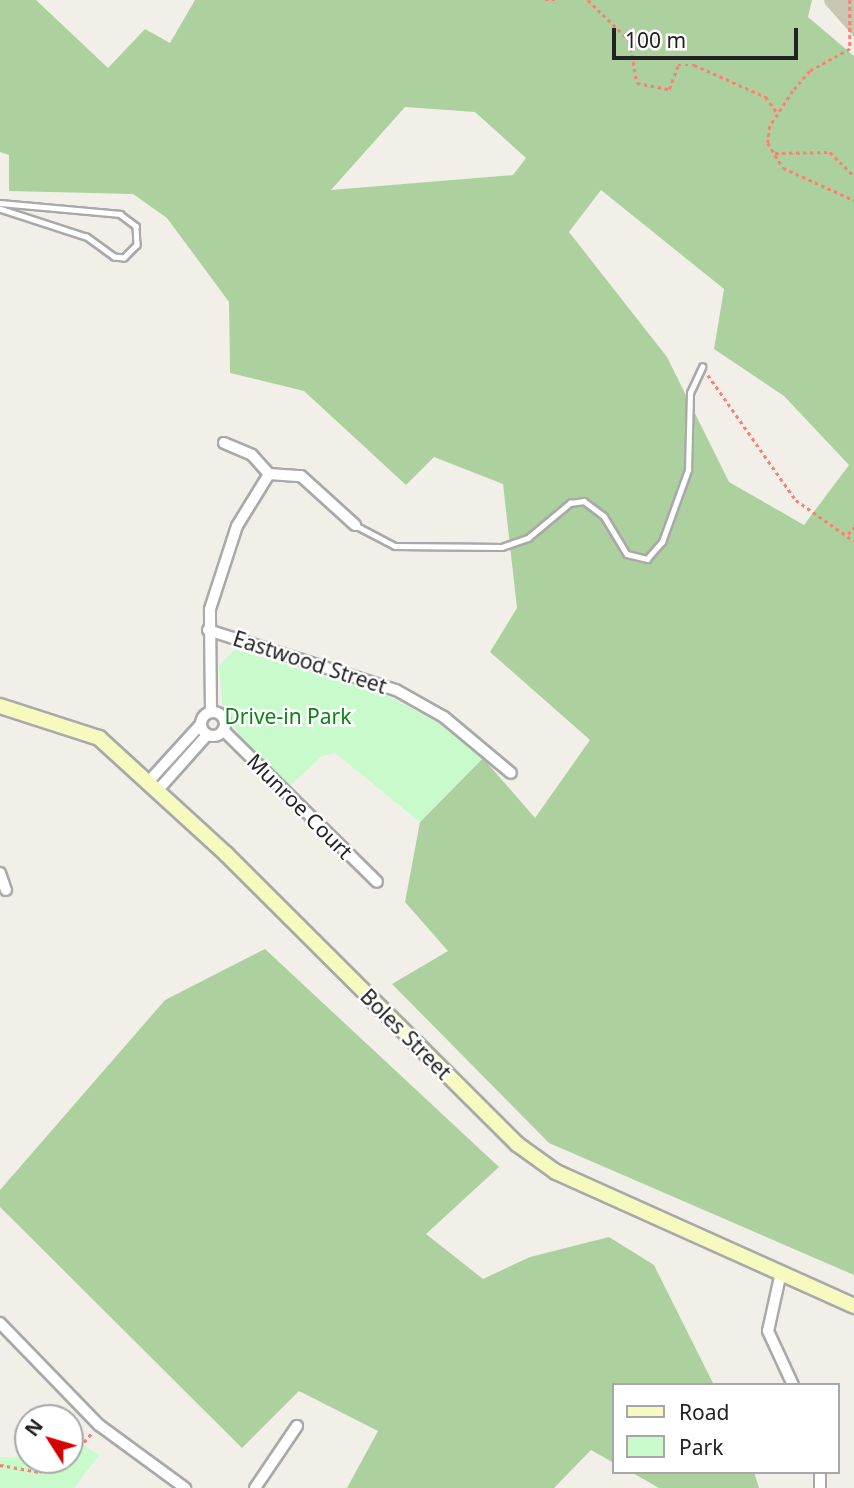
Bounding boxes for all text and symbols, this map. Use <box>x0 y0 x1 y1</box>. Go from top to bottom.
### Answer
scale bar <box>616 14 802 58</box>
text: 100 m <box>625 26 686 54</box>
street label: Eastwood Street <box>230 625 390 699</box>
park label: Drive-in Park <box>225 703 351 729</box>
street label: Munroe Court <box>242 748 358 864</box>
street label: Boles Street <box>355 983 457 1085</box>
legend <box>612 1383 840 1474</box>
text: Road <box>679 1398 729 1426</box>
north arrow <box>14 1404 84 1474</box>
text: N <box>19 1414 49 1442</box>
text: Park <box>679 1433 723 1461</box>

